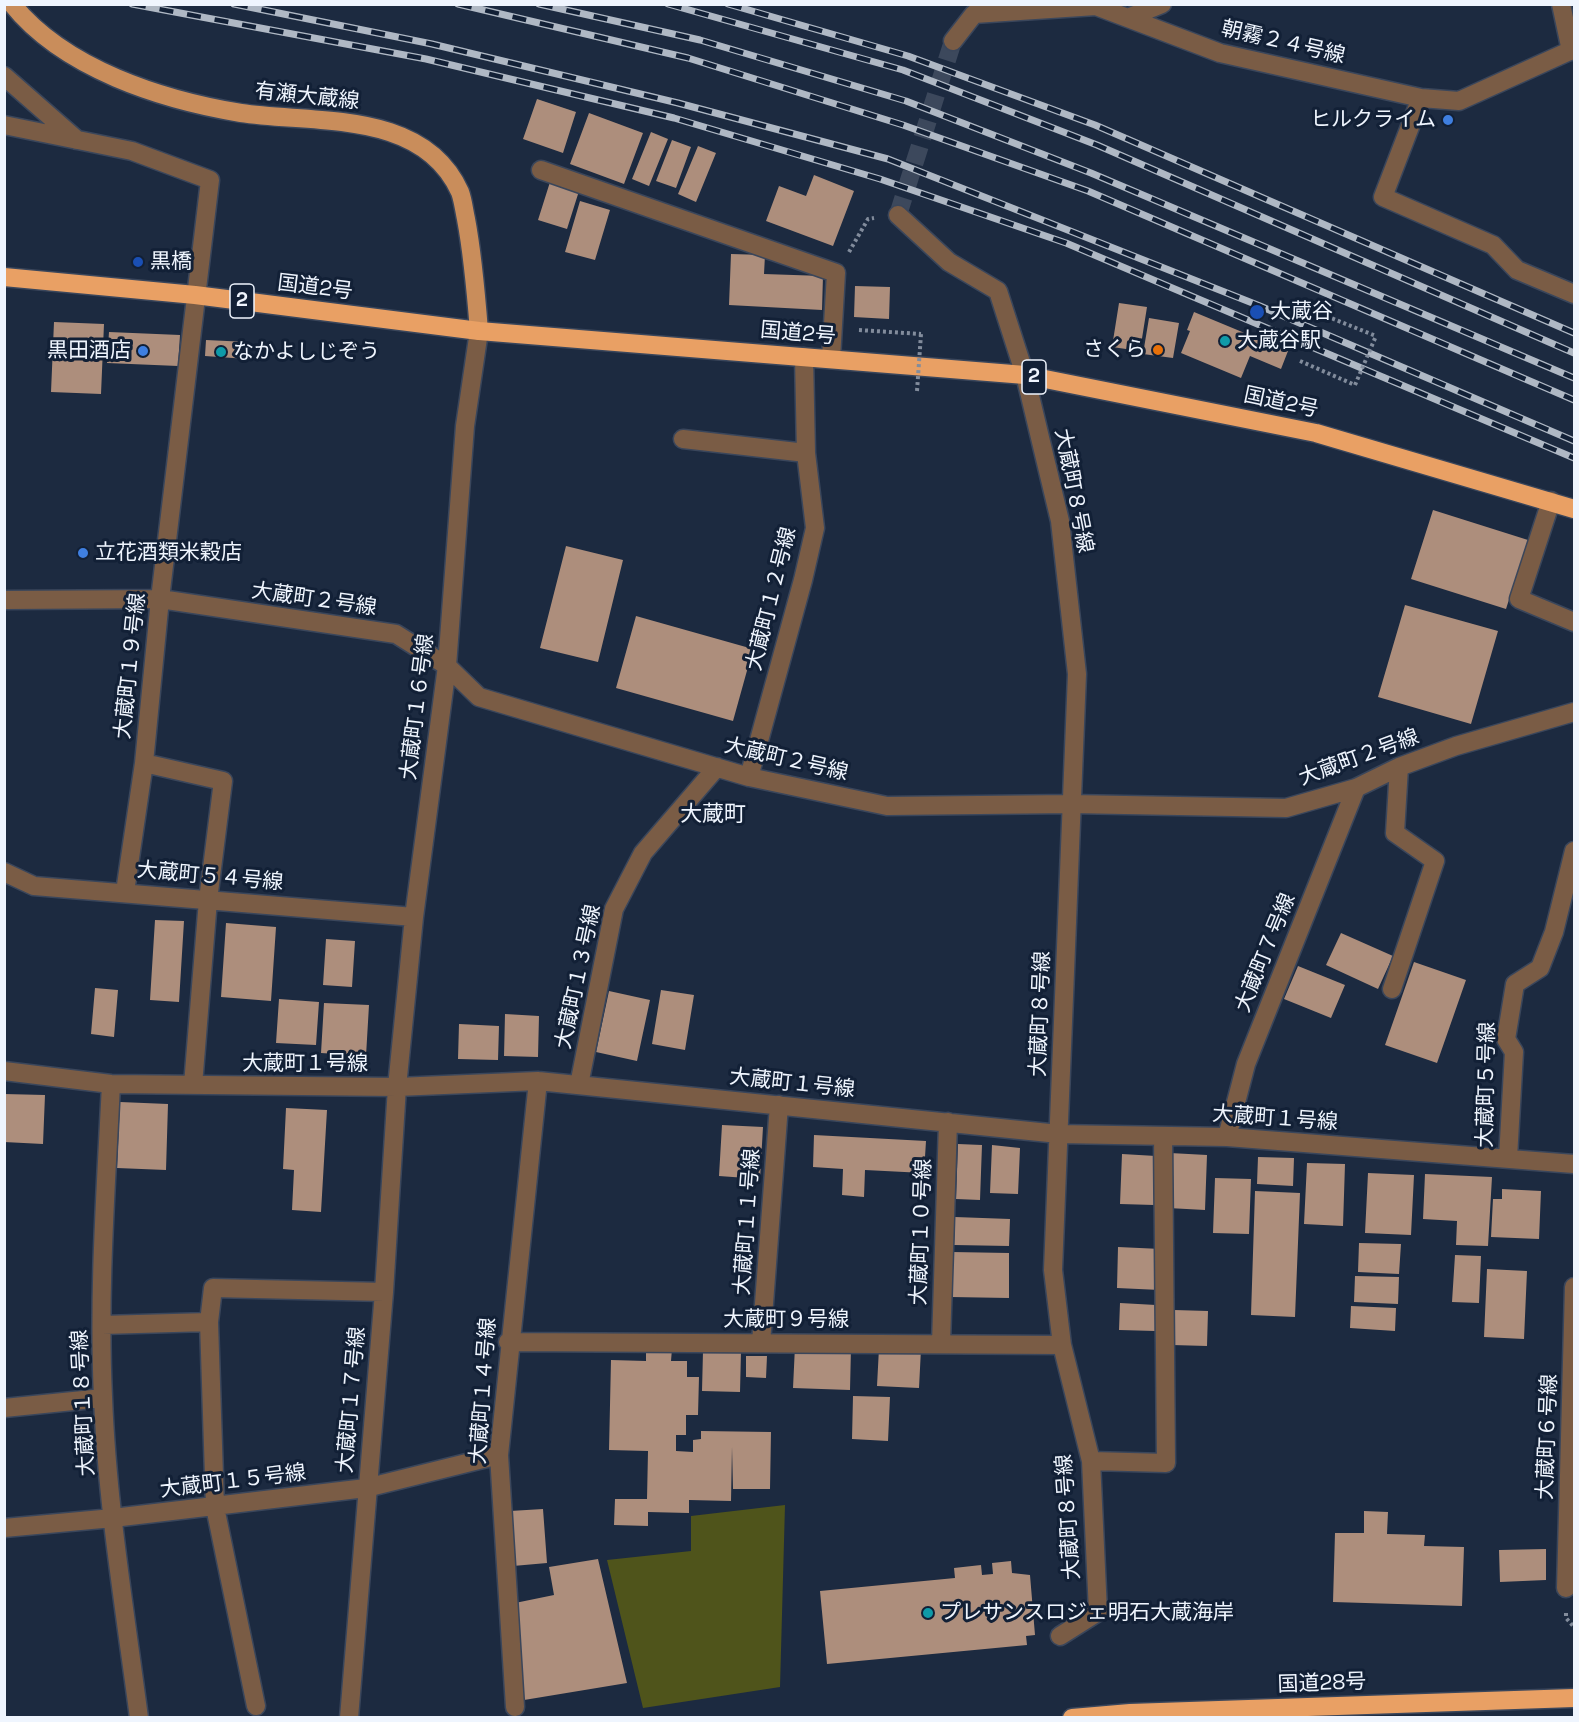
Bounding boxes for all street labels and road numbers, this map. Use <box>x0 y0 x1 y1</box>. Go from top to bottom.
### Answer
street label: 朝霧２４号線 <box>1219 17 1347 69</box>
street label: 有瀬大蔵線 <box>253 79 361 115</box>
street label: 国道2号 <box>276 271 354 305</box>
road number: 2 <box>230 284 254 318</box>
street label: 国道2号 <box>759 318 837 350</box>
road number: 2 <box>1022 360 1046 394</box>
street label: 国道2号 <box>1241 383 1321 423</box>
street label: 大蔵町８号線 <box>1049 427 1097 555</box>
street label: 大蔵町１２号線 <box>742 525 802 673</box>
street label: 大蔵町２号線 <box>250 579 378 621</box>
street label: 大蔵町１９号線 <box>111 592 151 740</box>
street label: 大蔵町１６号線 <box>397 633 439 781</box>
street label: 大蔵町２号線 <box>1295 725 1423 791</box>
street label: 大蔵町２号線 <box>722 734 850 786</box>
street label: 大蔵町５４号線 <box>136 858 284 896</box>
street label: 大蔵町７号線 <box>1231 890 1301 1016</box>
street label: 大蔵町１３号線 <box>551 902 607 1052</box>
street label: 大蔵町８号線 <box>1026 951 1056 1077</box>
street label: 大蔵町５号線 <box>1473 1022 1501 1148</box>
street label: 大蔵町１号線 <box>242 1051 368 1077</box>
street label: 大蔵町１号線 <box>728 1065 856 1103</box>
street label: 大蔵町１号線 <box>1211 1102 1339 1136</box>
street label: 大蔵町１１号線 <box>730 1148 766 1296</box>
street label: 大蔵町１０号線 <box>907 1158 937 1306</box>
street label: 大蔵町９号線 <box>723 1307 849 1333</box>
street label: 大蔵町１４号線 <box>466 1317 502 1465</box>
street label: 大蔵町１７号線 <box>333 1326 371 1474</box>
street label: 大蔵町１８号線 <box>68 1329 100 1477</box>
street label: 大蔵町６号線 <box>1533 1374 1563 1500</box>
street label: 大蔵町８号線 <box>1052 1453 1086 1581</box>
street label: 大蔵町１５号線 <box>159 1461 307 1503</box>
street label: 国道28号 <box>1277 1670 1367 1698</box>

